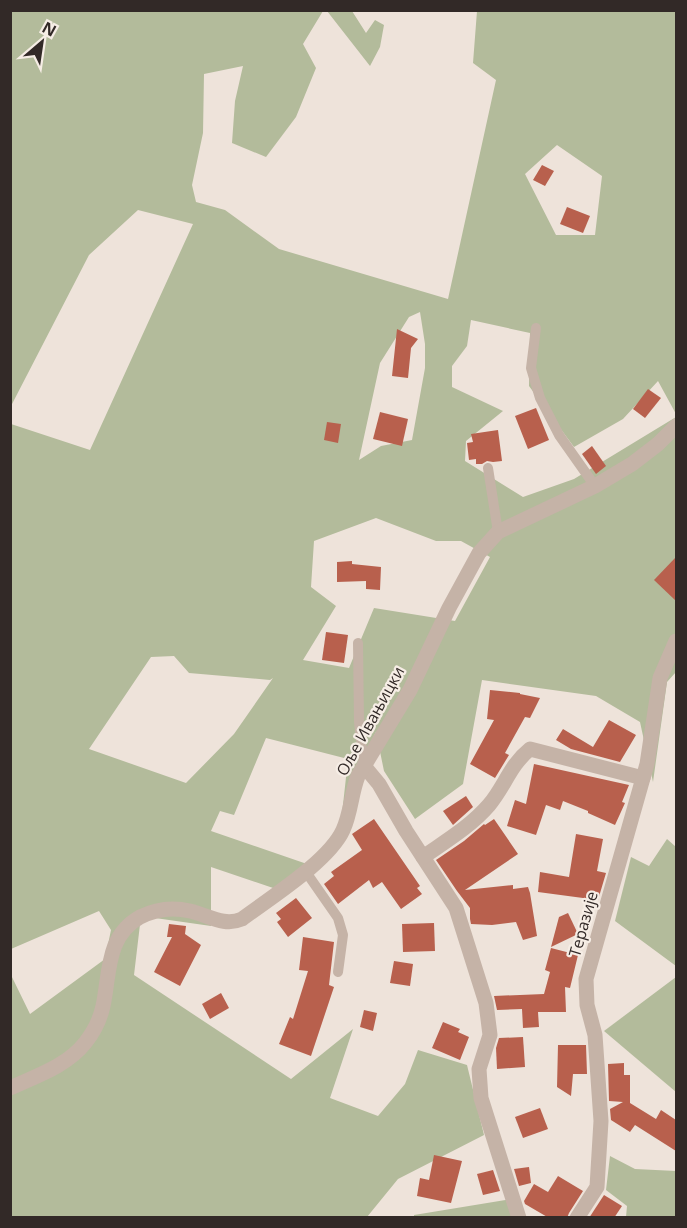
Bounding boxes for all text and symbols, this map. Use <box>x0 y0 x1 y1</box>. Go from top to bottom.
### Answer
north arrow <box>12 12 72 72</box>
text: N <box>38 16 60 42</box>
street label: Оље Ивањицки <box>331 662 409 780</box>
street label: Теразије <box>563 889 603 959</box>

